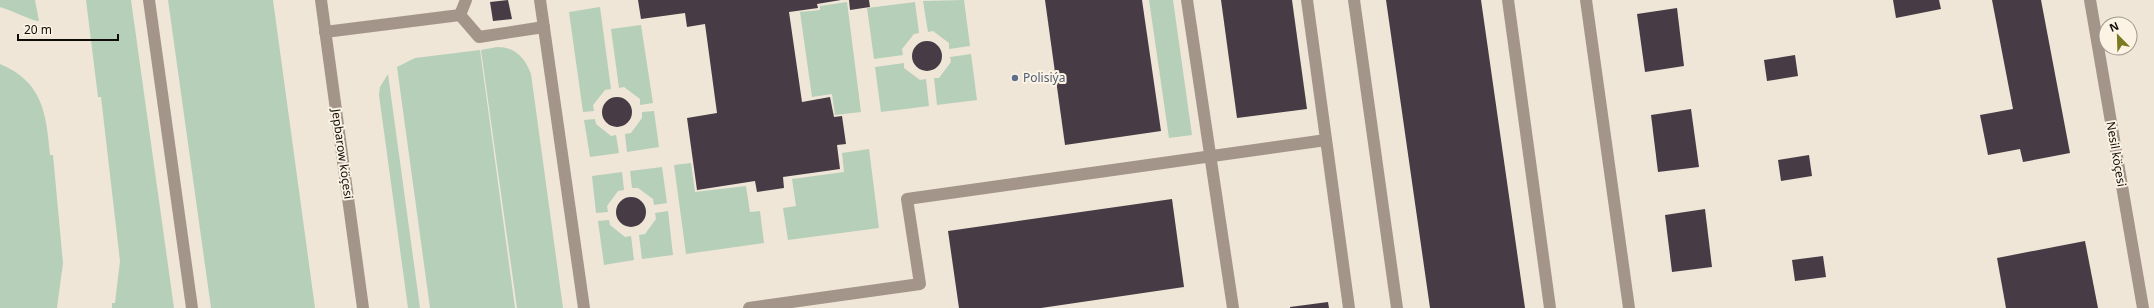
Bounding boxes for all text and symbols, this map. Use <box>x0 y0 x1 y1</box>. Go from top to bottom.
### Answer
scale bar <box>18 16 118 42</box>
north arrow <box>2098 16 2138 56</box>
text: N <box>2107 18 2121 35</box>
text: 20 m <box>24 21 52 38</box>
place label: Polisiýa <box>1023 69 1065 86</box>
marker: Polisiýa <box>1010 73 1020 83</box>
street label: Jepbarow köçesi <box>328 107 357 200</box>
street label: Nesil köçesi <box>2102 120 2131 188</box>

